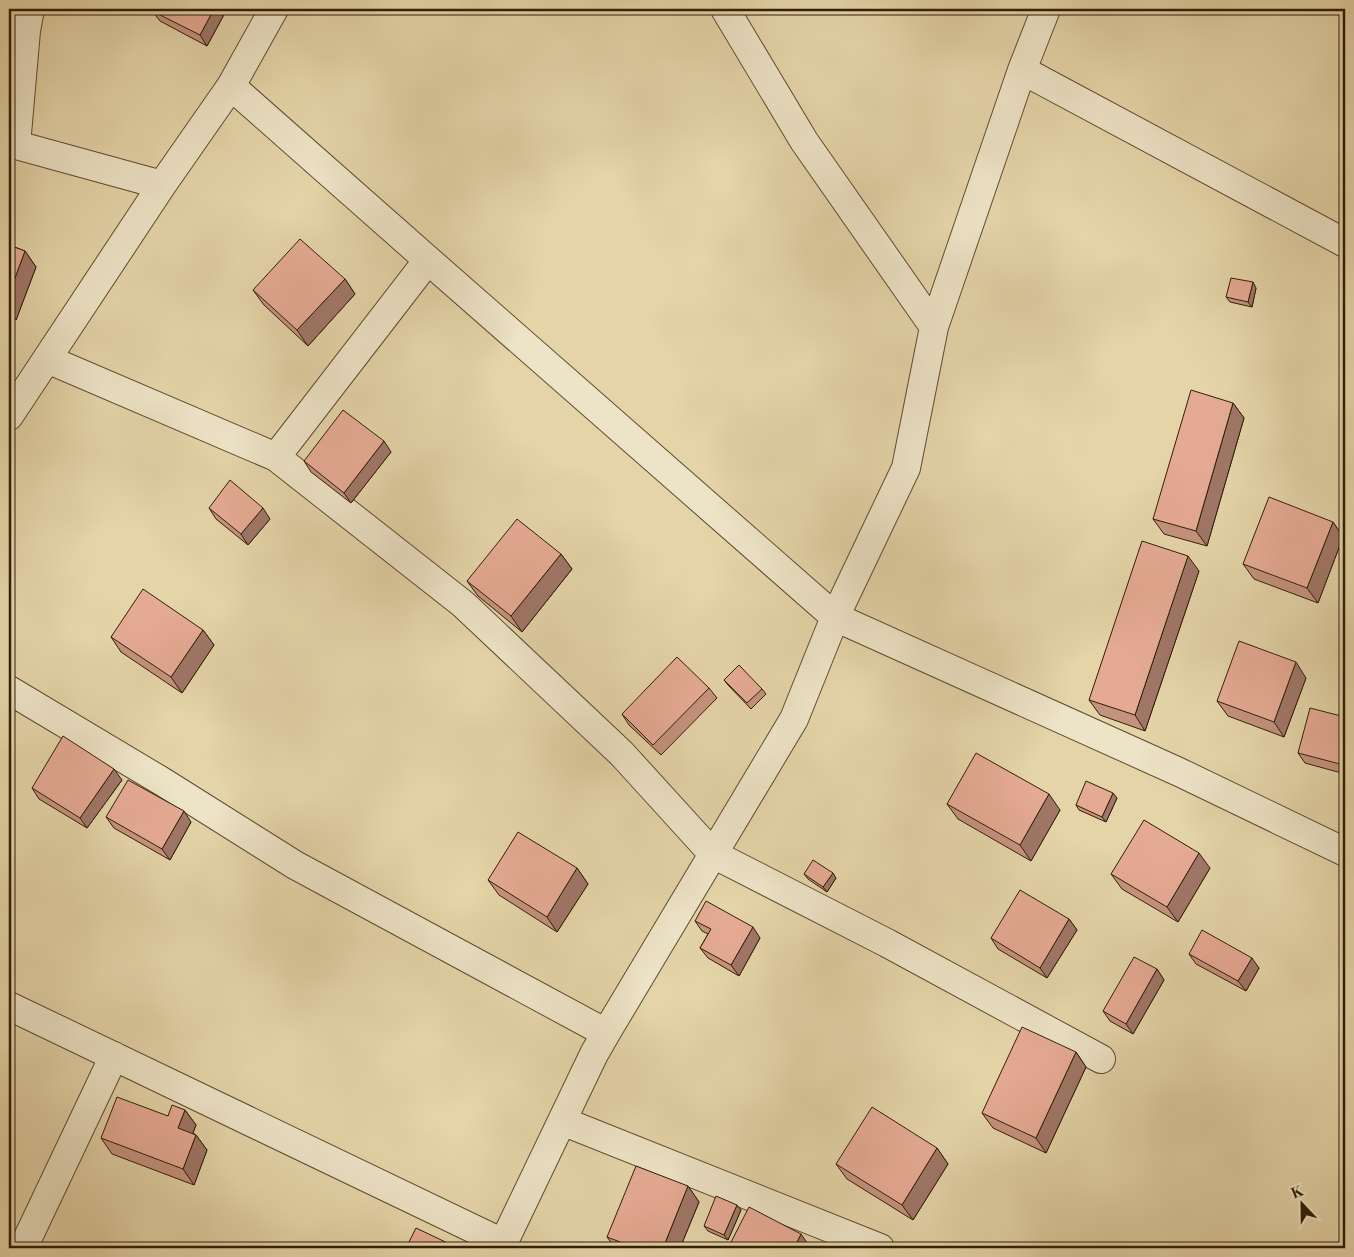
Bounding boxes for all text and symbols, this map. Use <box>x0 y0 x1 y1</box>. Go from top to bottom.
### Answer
north arrow <box>1276 1180 1326 1230</box>
text: K <box>1289 1182 1307 1203</box>

